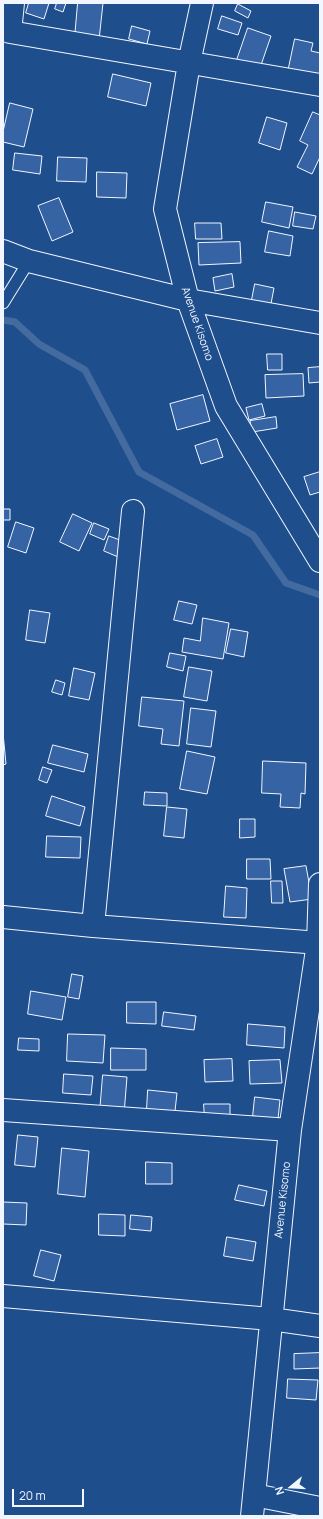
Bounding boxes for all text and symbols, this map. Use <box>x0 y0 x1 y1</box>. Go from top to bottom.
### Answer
street label: Avenue Kisomo <box>178 285 216 363</box>
street label: Avenue Kisomo <box>272 1161 294 1239</box>
north arrow <box>271 1467 311 1507</box>
scale bar <box>14 1481 86 1507</box>
text: N <box>271 1485 287 1497</box>
text: 20 m <box>19 1487 46 1504</box>

